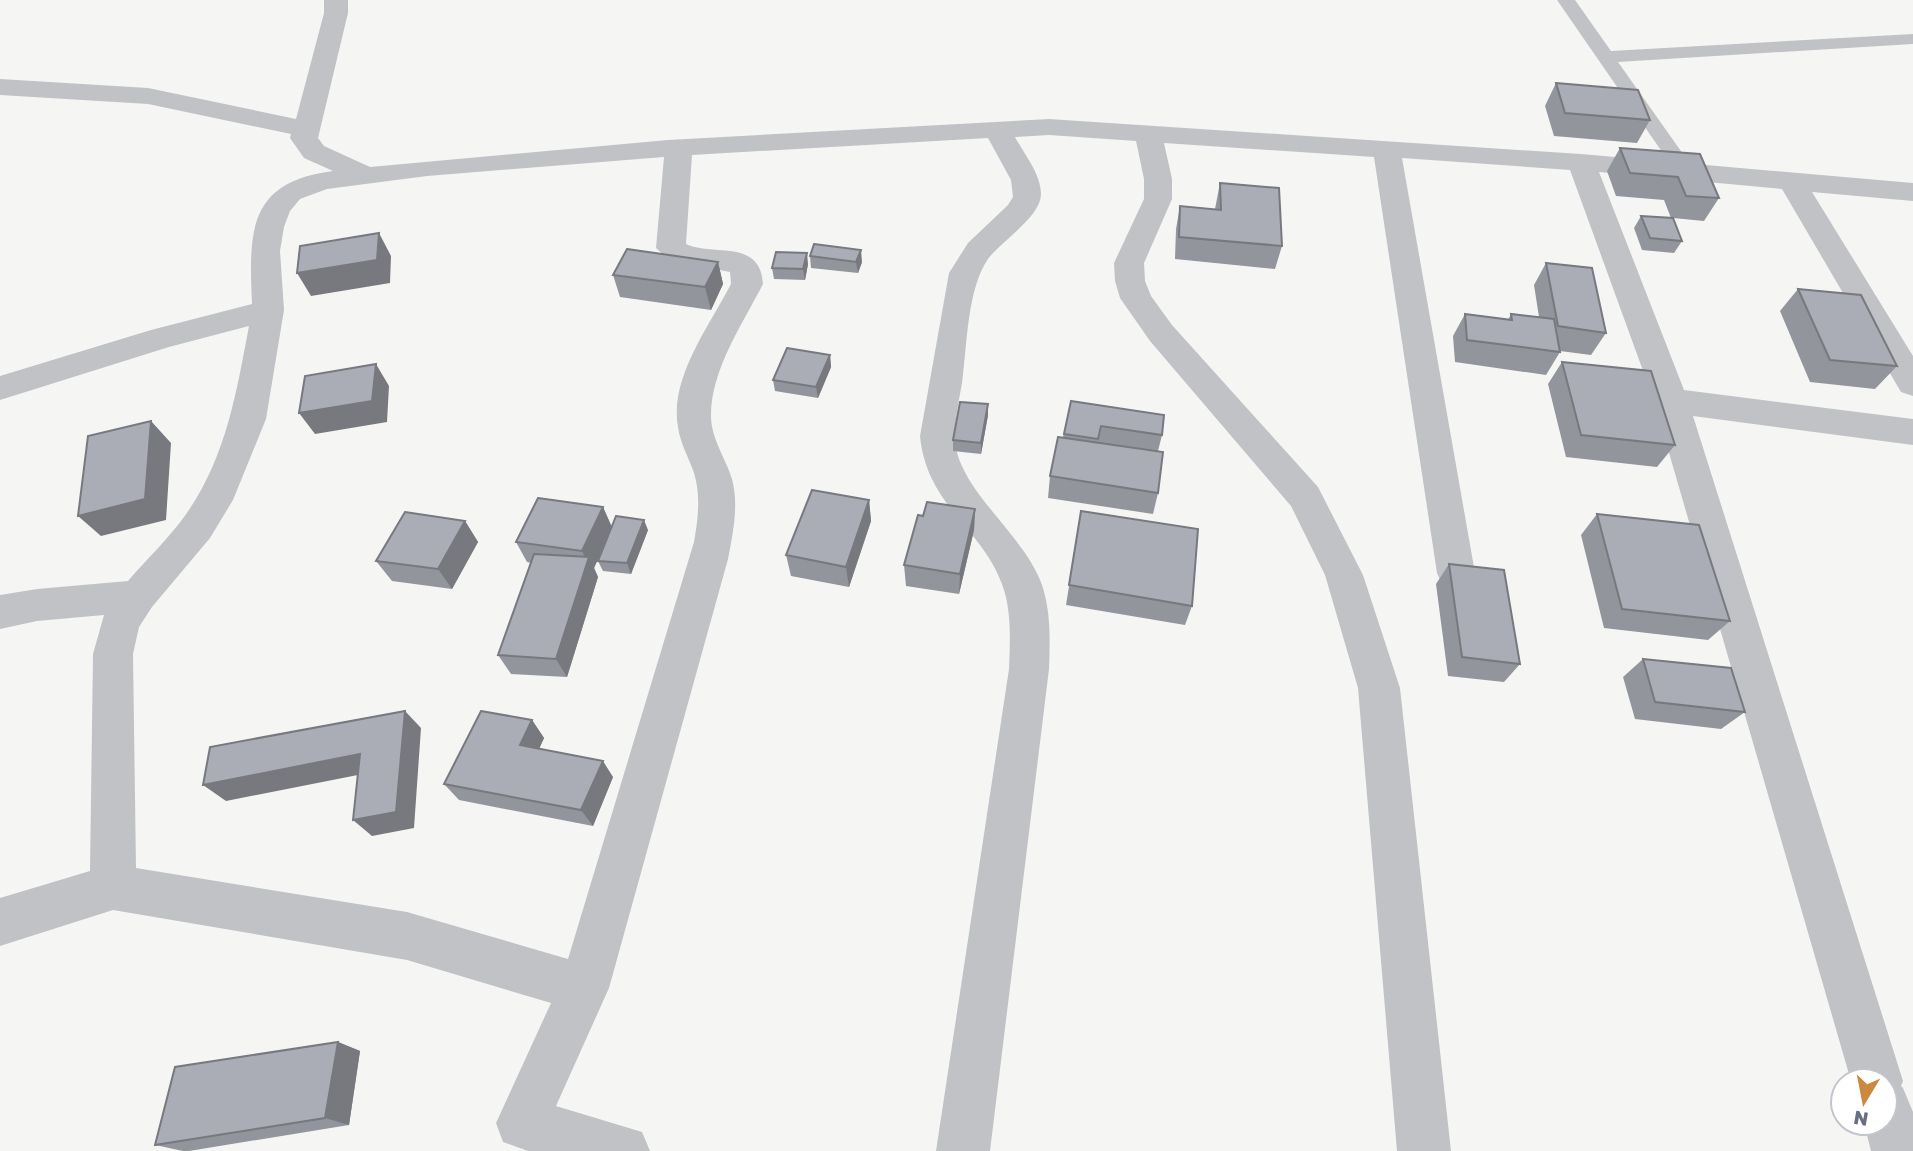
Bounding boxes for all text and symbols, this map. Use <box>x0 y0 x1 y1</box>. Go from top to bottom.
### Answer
north arrow <box>1829 1067 1899 1137</box>
text: N <box>1852 1107 1870 1132</box>

